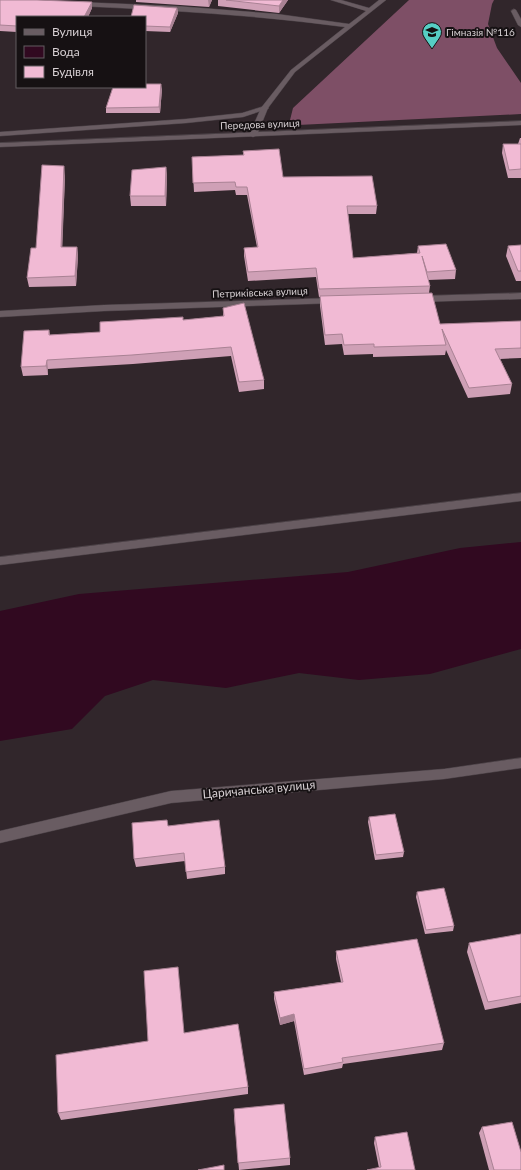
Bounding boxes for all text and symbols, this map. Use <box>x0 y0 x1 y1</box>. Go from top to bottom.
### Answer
legend <box>16 16 146 88</box>
school or university icon: Гімназія №116 <box>421 21 443 49</box>
text: Вулиця <box>52 24 92 39</box>
place label: Гімназія №116 <box>446 26 515 38</box>
text: Вода <box>52 44 80 59</box>
text: Будівля <box>52 64 94 79</box>
street label: Передова вулиця <box>220 117 300 131</box>
street label: Петриківська вулиця <box>212 284 308 300</box>
street label: Царичанська вулиця <box>202 777 316 801</box>

